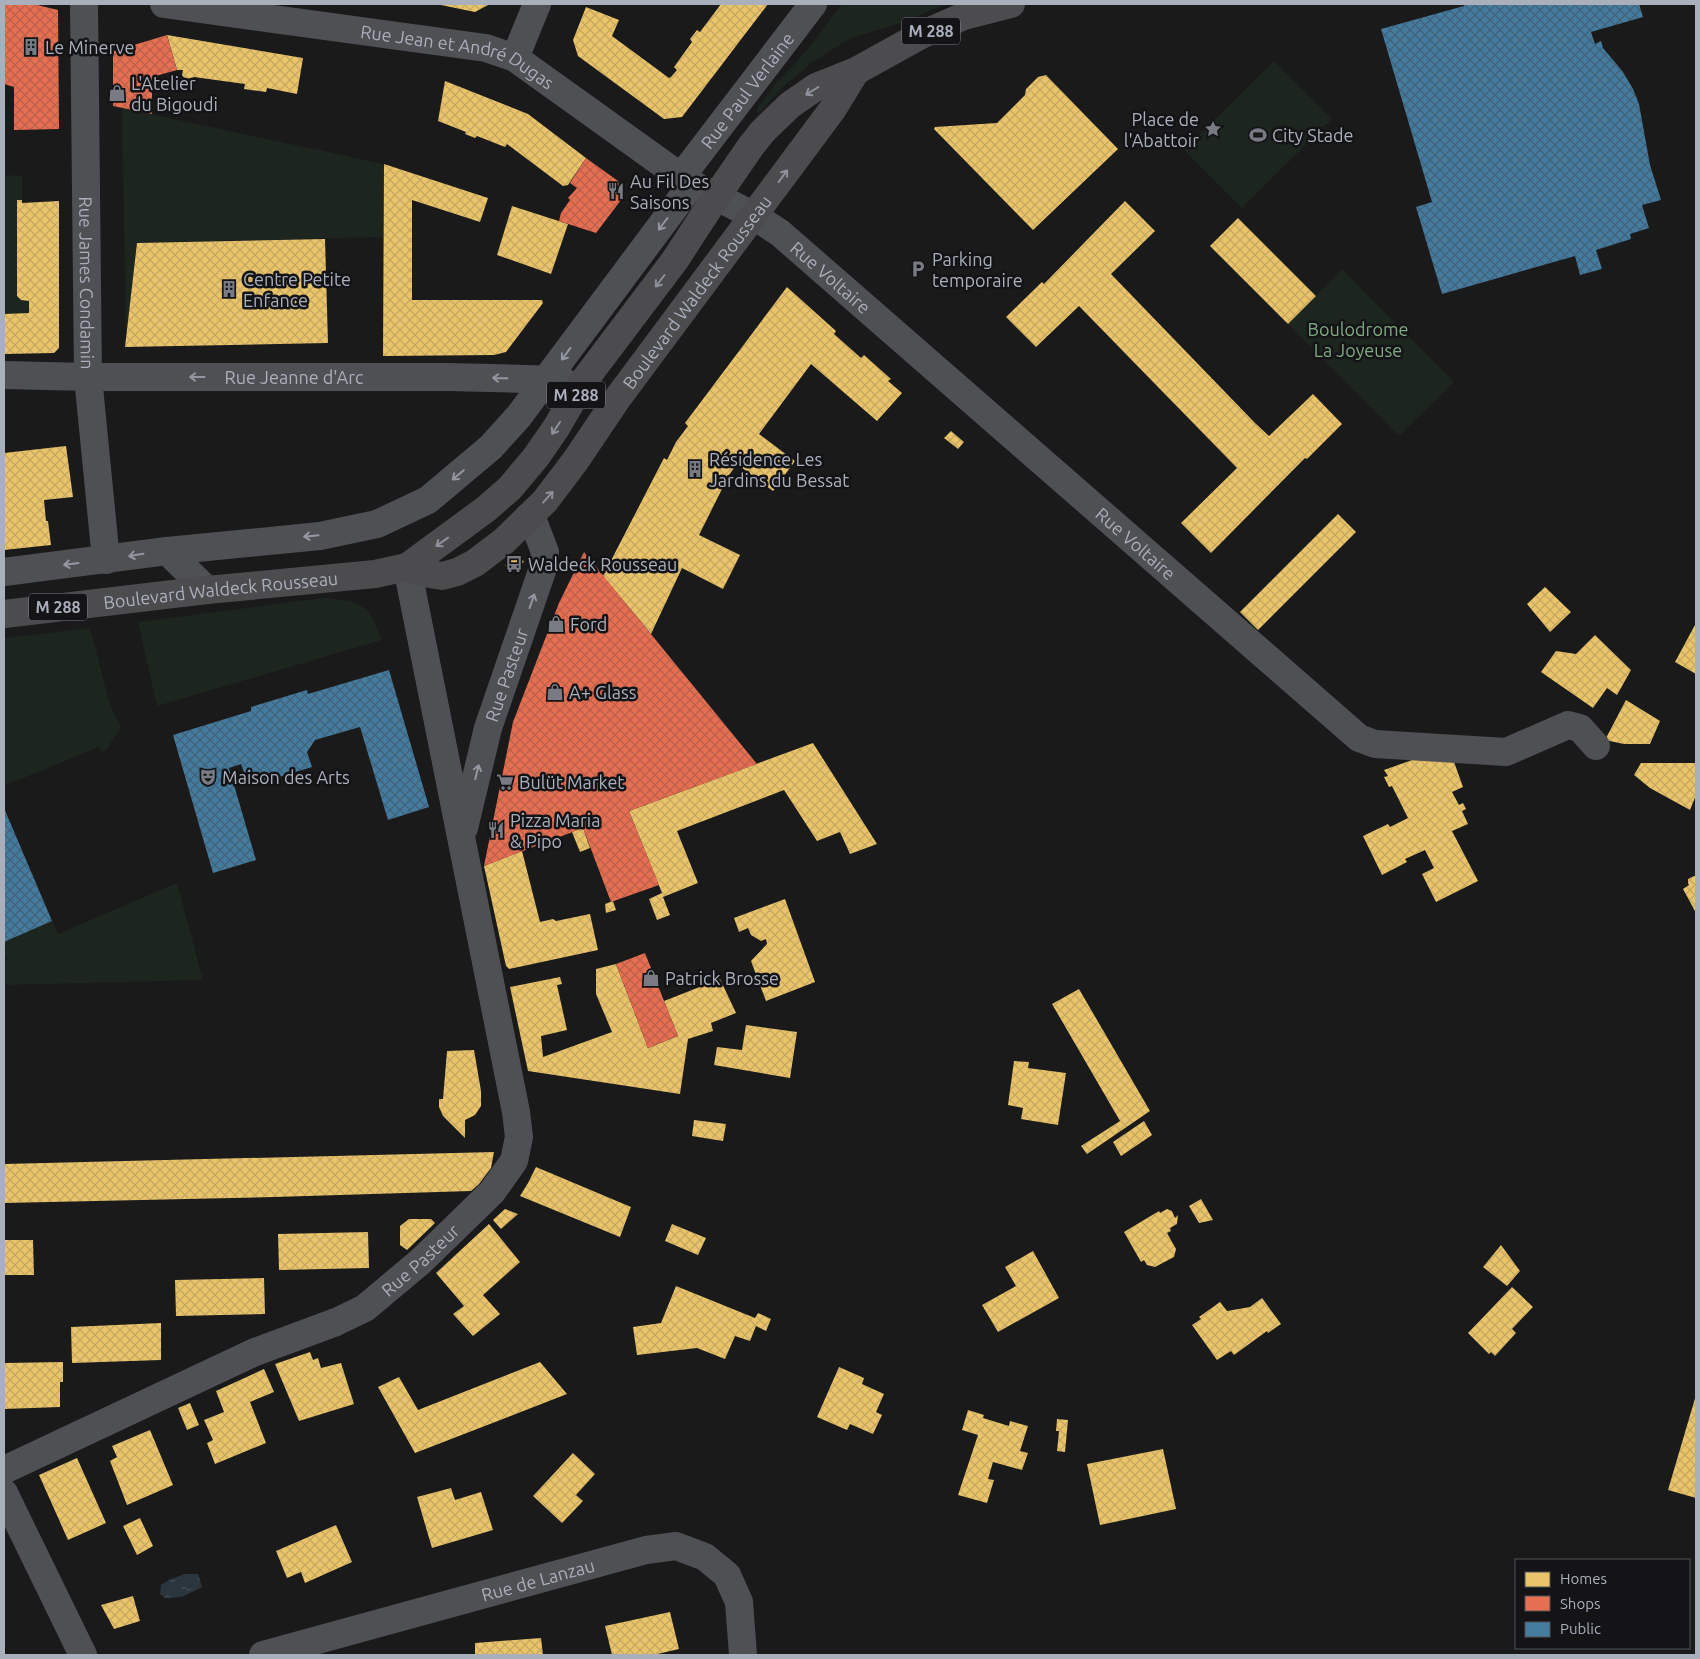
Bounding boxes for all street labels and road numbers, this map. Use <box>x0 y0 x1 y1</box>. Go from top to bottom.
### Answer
road number: M 288 <box>902 18 960 44</box>
street label: Rue Jean et André Dugas <box>359 21 558 93</box>
street label: Rue Paul Verlaine <box>696 28 798 152</box>
street label: Boulevard Waldeck Rousseau <box>618 191 775 392</box>
street label: Rue James Condamin <box>76 196 98 370</box>
street label: Rue Voltaire <box>787 237 875 317</box>
street label: Rue Jeanne d'Arc <box>225 367 363 387</box>
road number: M 288 <box>547 382 605 408</box>
street label: Rue Voltaire <box>1092 503 1180 583</box>
street label: Boulevard Waldeck Rousseau <box>102 568 339 612</box>
road number: M 288 <box>29 594 87 620</box>
street label: Rue Pasteur <box>481 625 532 724</box>
street label: Rue Pasteur <box>377 1220 463 1300</box>
street label: Rue de Lanzau <box>479 1555 597 1605</box>

